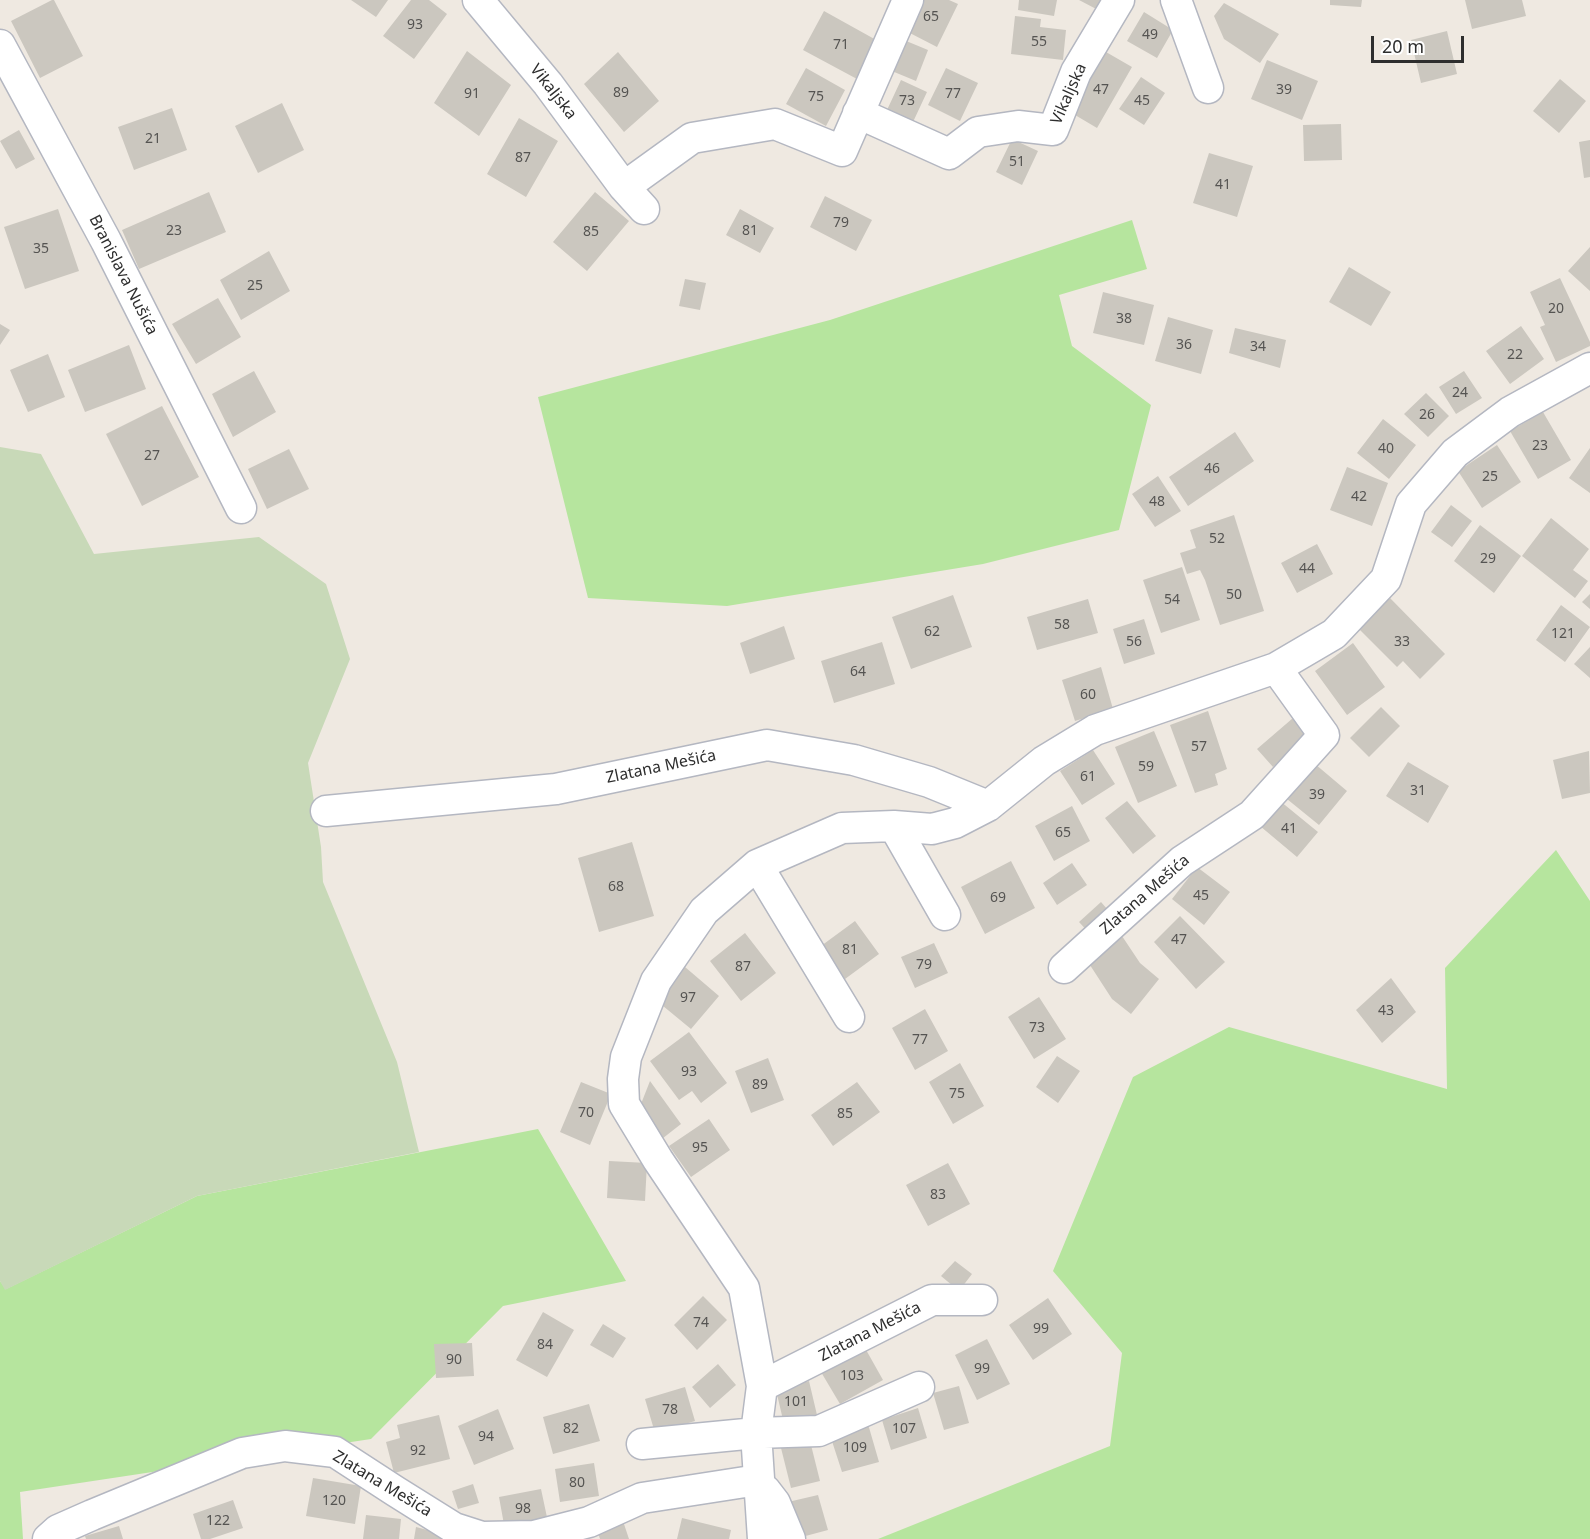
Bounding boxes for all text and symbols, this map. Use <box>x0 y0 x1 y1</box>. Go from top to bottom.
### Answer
house number: 65 <box>923 9 939 25</box>
house number: 93 <box>407 17 423 33</box>
scale bar <box>1374 24 1467 62</box>
house number: 49 <box>1142 27 1158 43</box>
house number: 55 <box>1031 34 1047 50</box>
text: 20 m <box>1382 34 1424 58</box>
house number: 71 <box>833 37 849 53</box>
street label: Vikaljska <box>526 61 580 123</box>
street label: Vikaljska <box>1047 61 1091 127</box>
house number: 47 <box>1093 82 1109 98</box>
house number: 39 <box>1276 82 1292 98</box>
house number: 89 <box>613 85 629 101</box>
house number: 91 <box>464 86 480 102</box>
house number: 77 <box>945 86 961 102</box>
house number: 75 <box>808 89 824 105</box>
house number: 73 <box>899 93 915 109</box>
house number: 45 <box>1134 93 1150 109</box>
house number: 21 <box>145 131 161 147</box>
house number: 87 <box>515 150 531 166</box>
house number: 51 <box>1009 154 1025 170</box>
house number: 41 <box>1215 177 1231 193</box>
street label: Branislava Nušića <box>84 212 162 338</box>
house number: 79 <box>833 215 849 231</box>
house number: 23 <box>166 223 182 239</box>
house number: 81 <box>742 223 758 239</box>
house number: 85 <box>583 224 599 240</box>
house number: 35 <box>33 241 49 257</box>
house number: 25 <box>247 278 263 294</box>
house number: 20 <box>1548 301 1564 317</box>
house number: 38 <box>1116 311 1132 327</box>
house number: 36 <box>1176 337 1192 353</box>
house number: 34 <box>1250 339 1266 355</box>
house number: 22 <box>1507 347 1523 363</box>
house number: 24 <box>1452 385 1468 401</box>
house number: 26 <box>1419 407 1435 423</box>
house number: 23 <box>1532 438 1548 454</box>
house number: 40 <box>1378 441 1394 457</box>
house number: 27 <box>144 448 160 464</box>
house number: 46 <box>1204 461 1220 477</box>
house number: 25 <box>1482 469 1498 485</box>
house number: 42 <box>1351 489 1367 505</box>
house number: 48 <box>1149 494 1165 510</box>
house number: 52 <box>1209 531 1225 547</box>
house number: 29 <box>1480 551 1496 567</box>
house number: 44 <box>1299 561 1315 577</box>
house number: 50 <box>1226 587 1242 603</box>
house number: 54 <box>1164 592 1180 608</box>
house number: 58 <box>1054 617 1070 633</box>
house number: 62 <box>924 624 940 640</box>
house number: 121 <box>1551 626 1575 642</box>
house number: 56 <box>1126 634 1142 650</box>
house number: 33 <box>1394 634 1410 650</box>
house number: 64 <box>850 664 866 680</box>
house number: 60 <box>1080 687 1096 703</box>
house number: 57 <box>1191 739 1207 755</box>
street label: Zlatana Mešića <box>604 746 718 788</box>
house number: 59 <box>1138 759 1154 775</box>
house number: 61 <box>1080 769 1096 785</box>
house number: 31 <box>1410 783 1426 799</box>
house number: 39 <box>1309 787 1325 803</box>
house number: 41 <box>1281 821 1297 837</box>
house number: 65 <box>1055 825 1071 841</box>
street label: Zlatana Mešića <box>1096 851 1194 939</box>
house number: 68 <box>608 879 624 895</box>
house number: 45 <box>1193 888 1209 904</box>
house number: 69 <box>990 890 1006 906</box>
house number: 47 <box>1171 932 1187 948</box>
house number: 81 <box>842 942 858 958</box>
house number: 79 <box>916 957 932 973</box>
house number: 87 <box>735 959 751 975</box>
house number: 97 <box>680 990 696 1006</box>
house number: 43 <box>1378 1003 1394 1019</box>
house number: 73 <box>1029 1020 1045 1036</box>
house number: 77 <box>912 1032 928 1048</box>
house number: 93 <box>681 1064 697 1080</box>
house number: 89 <box>752 1077 768 1093</box>
house number: 75 <box>949 1086 965 1102</box>
house number: 70 <box>578 1105 594 1121</box>
house number: 85 <box>837 1106 853 1122</box>
house number: 95 <box>692 1140 708 1156</box>
house number: 83 <box>930 1187 946 1203</box>
street label: Zlatana Mešića <box>816 1298 924 1366</box>
house number: 74 <box>693 1315 709 1331</box>
house number: 99 <box>1033 1321 1049 1337</box>
house number: 84 <box>537 1337 553 1353</box>
house number: 90 <box>446 1352 462 1368</box>
house number: 99 <box>974 1361 990 1377</box>
house number: 103 <box>840 1368 864 1384</box>
house number: 101 <box>784 1394 808 1410</box>
house number: 78 <box>662 1402 678 1418</box>
house number: 82 <box>563 1421 579 1437</box>
house number: 107 <box>892 1421 916 1437</box>
house number: 94 <box>478 1429 494 1445</box>
house number: 109 <box>843 1440 867 1456</box>
house number: 92 <box>410 1443 426 1459</box>
street label: Zlatana Mešića <box>329 1447 435 1521</box>
house number: 80 <box>569 1475 585 1491</box>
house number: 120 <box>322 1493 346 1509</box>
house number: 98 <box>515 1501 531 1517</box>
house number: 122 <box>206 1513 230 1529</box>

